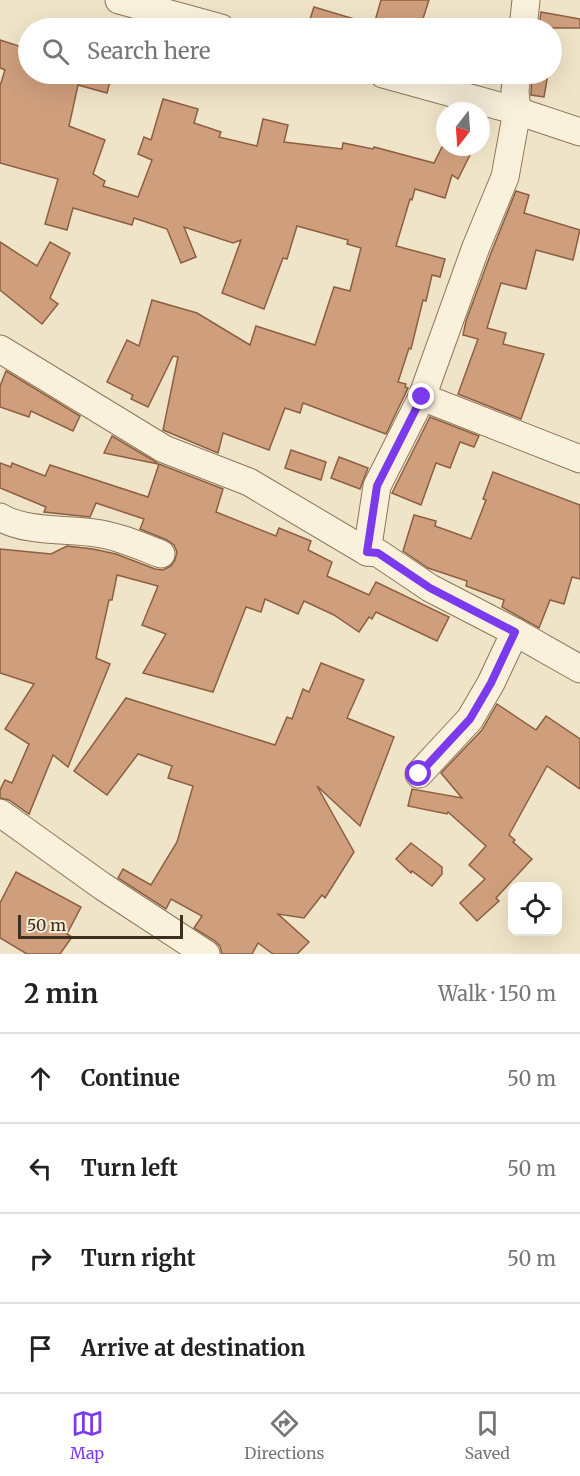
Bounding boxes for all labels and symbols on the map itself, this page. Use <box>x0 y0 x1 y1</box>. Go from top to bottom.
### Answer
north arrow <box>436 102 490 156</box>
route end <box>408 383 434 409</box>
route start <box>405 760 431 786</box>
scale bar <box>18 912 183 940</box>

